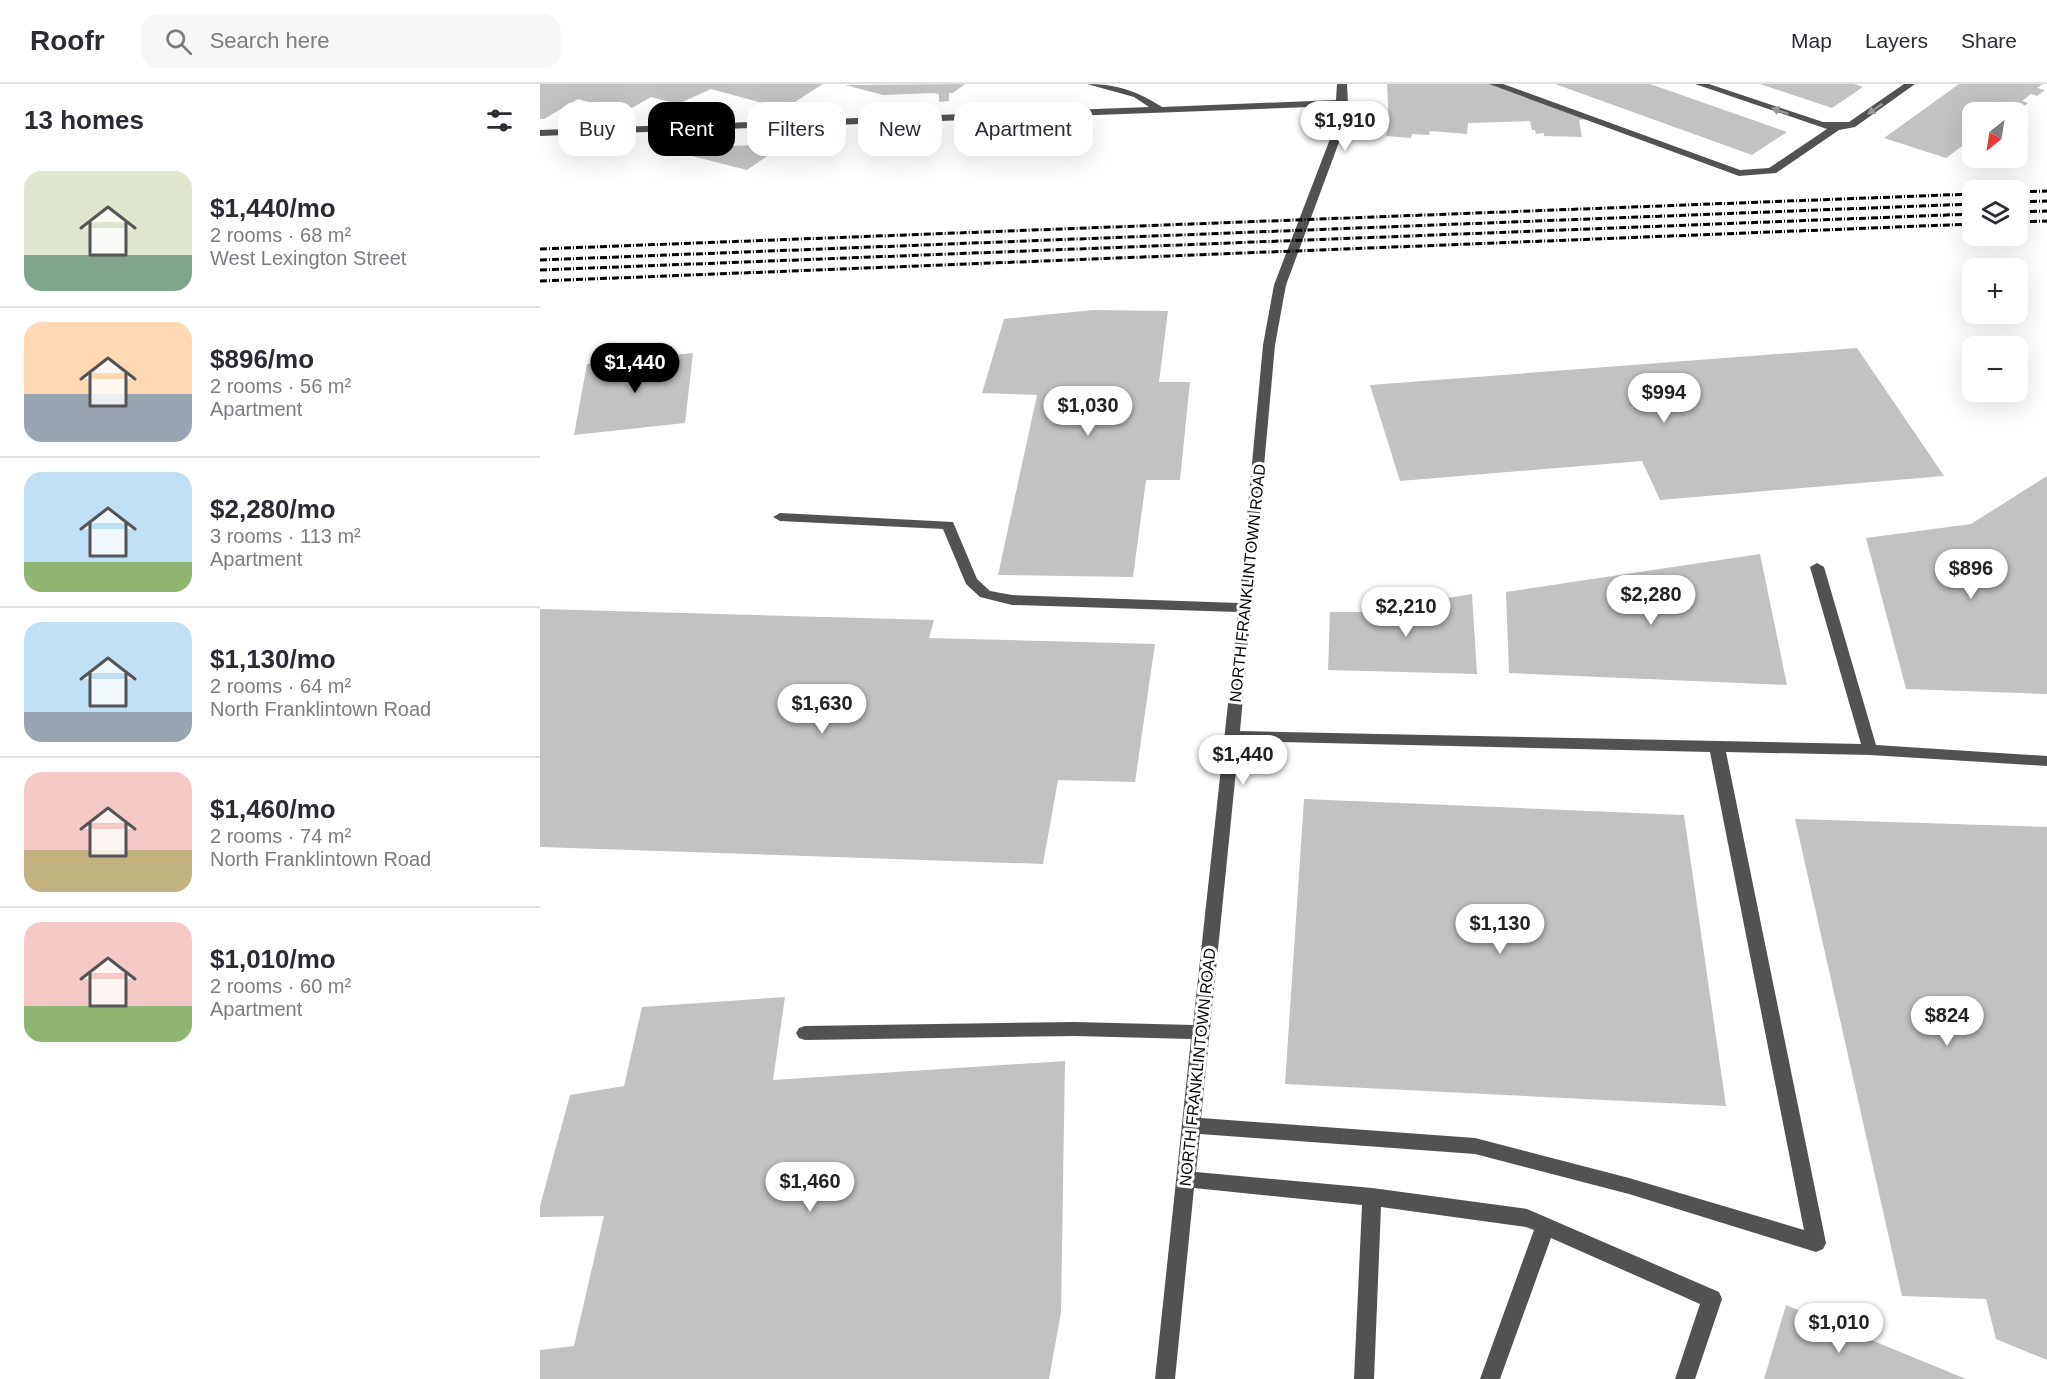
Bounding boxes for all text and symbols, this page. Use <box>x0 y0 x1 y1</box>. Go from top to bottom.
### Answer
search box <box>141 14 561 68</box>
text: Roofr <box>30 25 105 56</box>
icon: search <box>162 25 195 58</box>
text: Search here <box>210 28 330 53</box>
text: Map <box>1791 29 1832 52</box>
text: Layers <box>1865 29 1928 52</box>
text: Share <box>1961 29 2017 52</box>
pin: $1,910 <box>1296 101 1394 152</box>
chip: Buy <box>558 102 636 156</box>
chip: Rent <box>648 102 735 156</box>
chip: Filters <box>747 102 846 156</box>
chip: New <box>858 102 942 156</box>
chip: Apartment <box>954 102 1093 156</box>
north arrow <box>1962 102 2028 168</box>
map controls <box>1962 102 2028 402</box>
one-way arrow <box>1867 103 1883 115</box>
icon: filters <box>483 104 516 137</box>
text: 13 homes <box>24 105 144 135</box>
one-way arrow <box>1771 106 1789 115</box>
text: $1,910 <box>1314 109 1376 131</box>
button: layers <box>1962 180 2028 246</box>
text: $1,440/mo <box>210 193 336 223</box>
icon: home <box>72 195 144 267</box>
text: 2 rooms · 68 m² <box>210 224 351 246</box>
text: West Lexington Street <box>210 247 406 269</box>
button: + <box>1962 258 2028 324</box>
button: − <box>1962 336 2028 402</box>
pin: $1,440 <box>586 343 684 394</box>
text: $896/mo <box>210 344 314 374</box>
icon: home <box>72 346 144 418</box>
text: $1,440 <box>604 351 666 373</box>
pin: $994 <box>1628 373 1700 424</box>
text: 2 rooms · 56 m² <box>210 375 351 397</box>
text: $994 <box>1642 381 1686 403</box>
pin: $1,030 <box>1039 386 1137 437</box>
text: $1,030 <box>1057 394 1119 416</box>
text: Apartment <box>210 398 302 420</box>
street label: NORTH FRANKLINTOWN ROAD <box>1227 463 1268 703</box>
text: $2,280/mo <box>210 494 336 524</box>
icon: home <box>72 496 144 568</box>
text: 3 rooms · 113 m² <box>210 525 361 547</box>
text: Apartment <box>210 548 302 570</box>
pin: $896 <box>1935 549 2007 600</box>
text: $896 <box>1949 557 1993 579</box>
pin: $2,280 <box>1602 575 1700 626</box>
text: $2,280 <box>1620 583 1682 605</box>
pin: $2,210 <box>1357 587 1455 638</box>
text: $2,210 <box>1375 595 1437 617</box>
text: $1,130/mo <box>210 644 336 674</box>
icon: home <box>72 646 144 718</box>
text: 2 rooms · 64 m² <box>210 675 351 697</box>
pin: $1,630 <box>773 684 871 735</box>
text: $1,630 <box>791 692 853 714</box>
text: North Franklintown Road <box>210 698 431 720</box>
pin: $1,440 <box>1194 735 1292 786</box>
text: $1,440 <box>1212 743 1274 765</box>
text: $1,460/mo <box>210 794 336 824</box>
icon: home <box>72 796 144 868</box>
text: 2 rooms · 74 m² <box>210 825 351 847</box>
text: North Franklintown Road <box>210 848 431 870</box>
pin: $1,130 <box>1451 904 1549 955</box>
text: $1,130 <box>1469 912 1531 934</box>
text: $1,010/mo <box>210 944 336 974</box>
icon: home <box>72 946 144 1018</box>
street label: NORTH FRANKLINTOWN ROAD <box>1177 947 1218 1187</box>
text: 2 rooms · 60 m² <box>210 975 351 997</box>
pin: $824 <box>1911 996 1983 1047</box>
text: Apartment <box>210 998 302 1020</box>
text: $824 <box>1925 1004 1969 1026</box>
pin: $1,460 <box>761 1162 859 1213</box>
text: $1,460 <box>779 1170 841 1192</box>
pin: $1,010 <box>1790 1303 1888 1354</box>
text: $1,010 <box>1808 1311 1870 1333</box>

